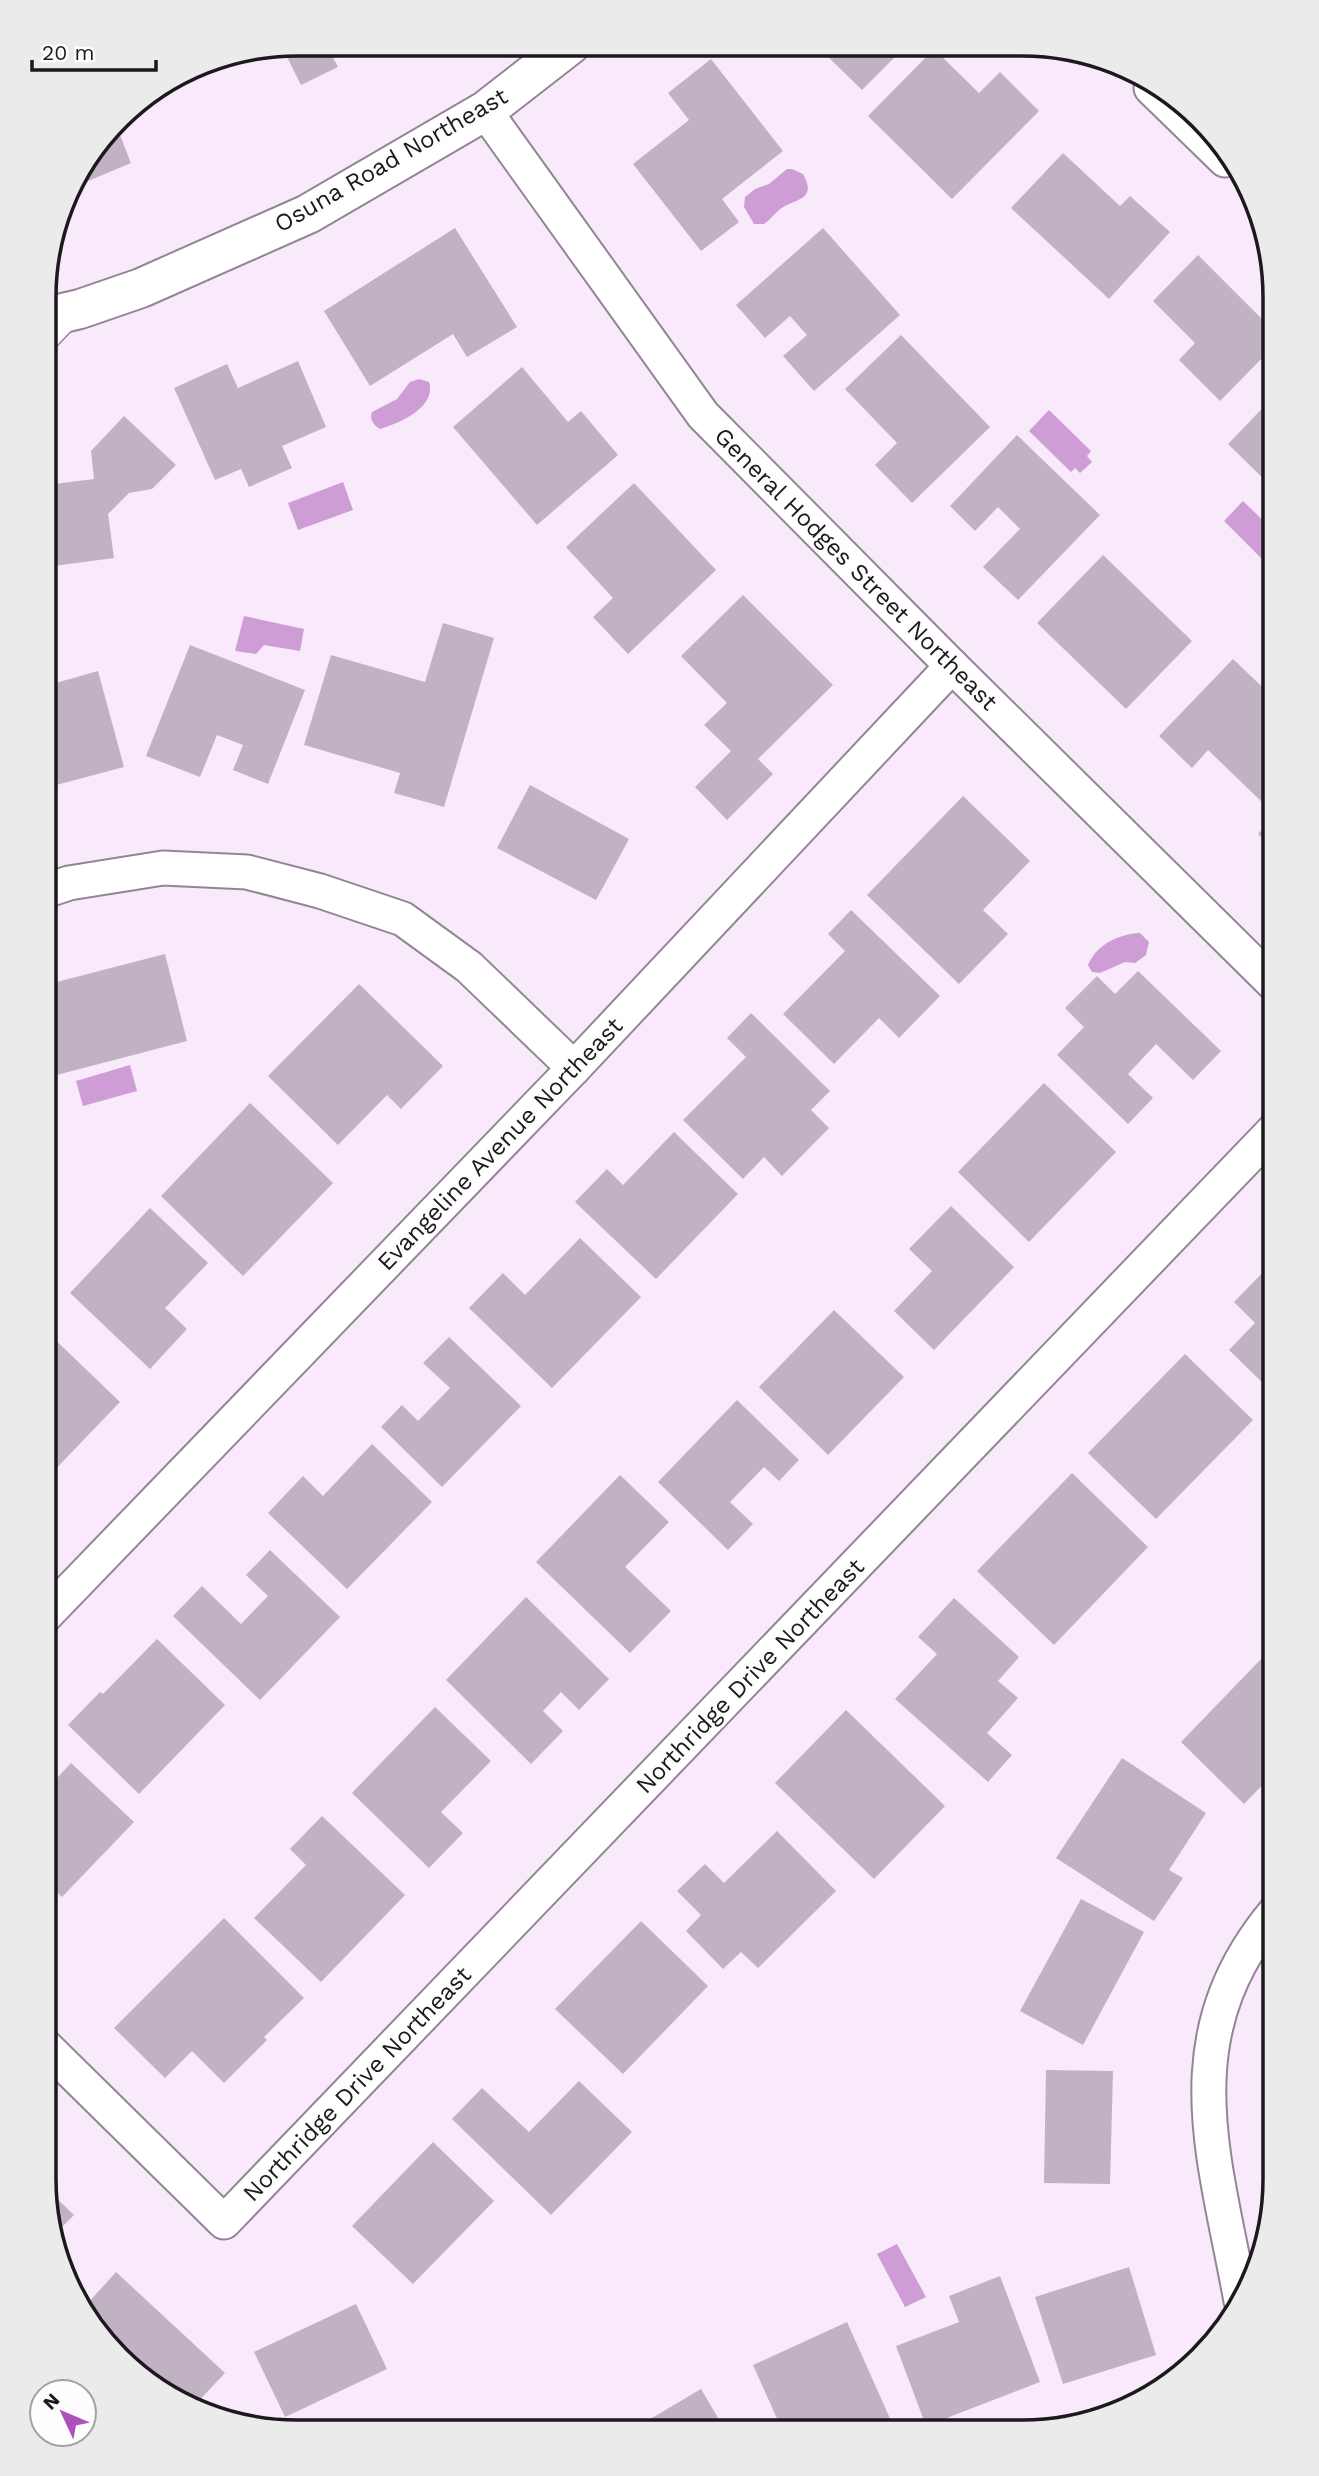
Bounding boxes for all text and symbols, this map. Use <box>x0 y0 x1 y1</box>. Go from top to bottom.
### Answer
scale bar <box>32 28 156 72</box>
text: 20 m <box>42 40 94 65</box>
street label: Osuna Road Northeast <box>270 82 512 238</box>
street label: General Hodges Street Northeast <box>709 422 1003 716</box>
street label: Evangeline Avenue Northeast <box>372 1012 628 1276</box>
street label: Northridge Drive Northeast <box>630 1553 870 1799</box>
street label: Northridge Drive Northeast <box>237 1961 477 2207</box>
north arrow <box>28 2378 98 2448</box>
text: N <box>38 2388 64 2415</box>

